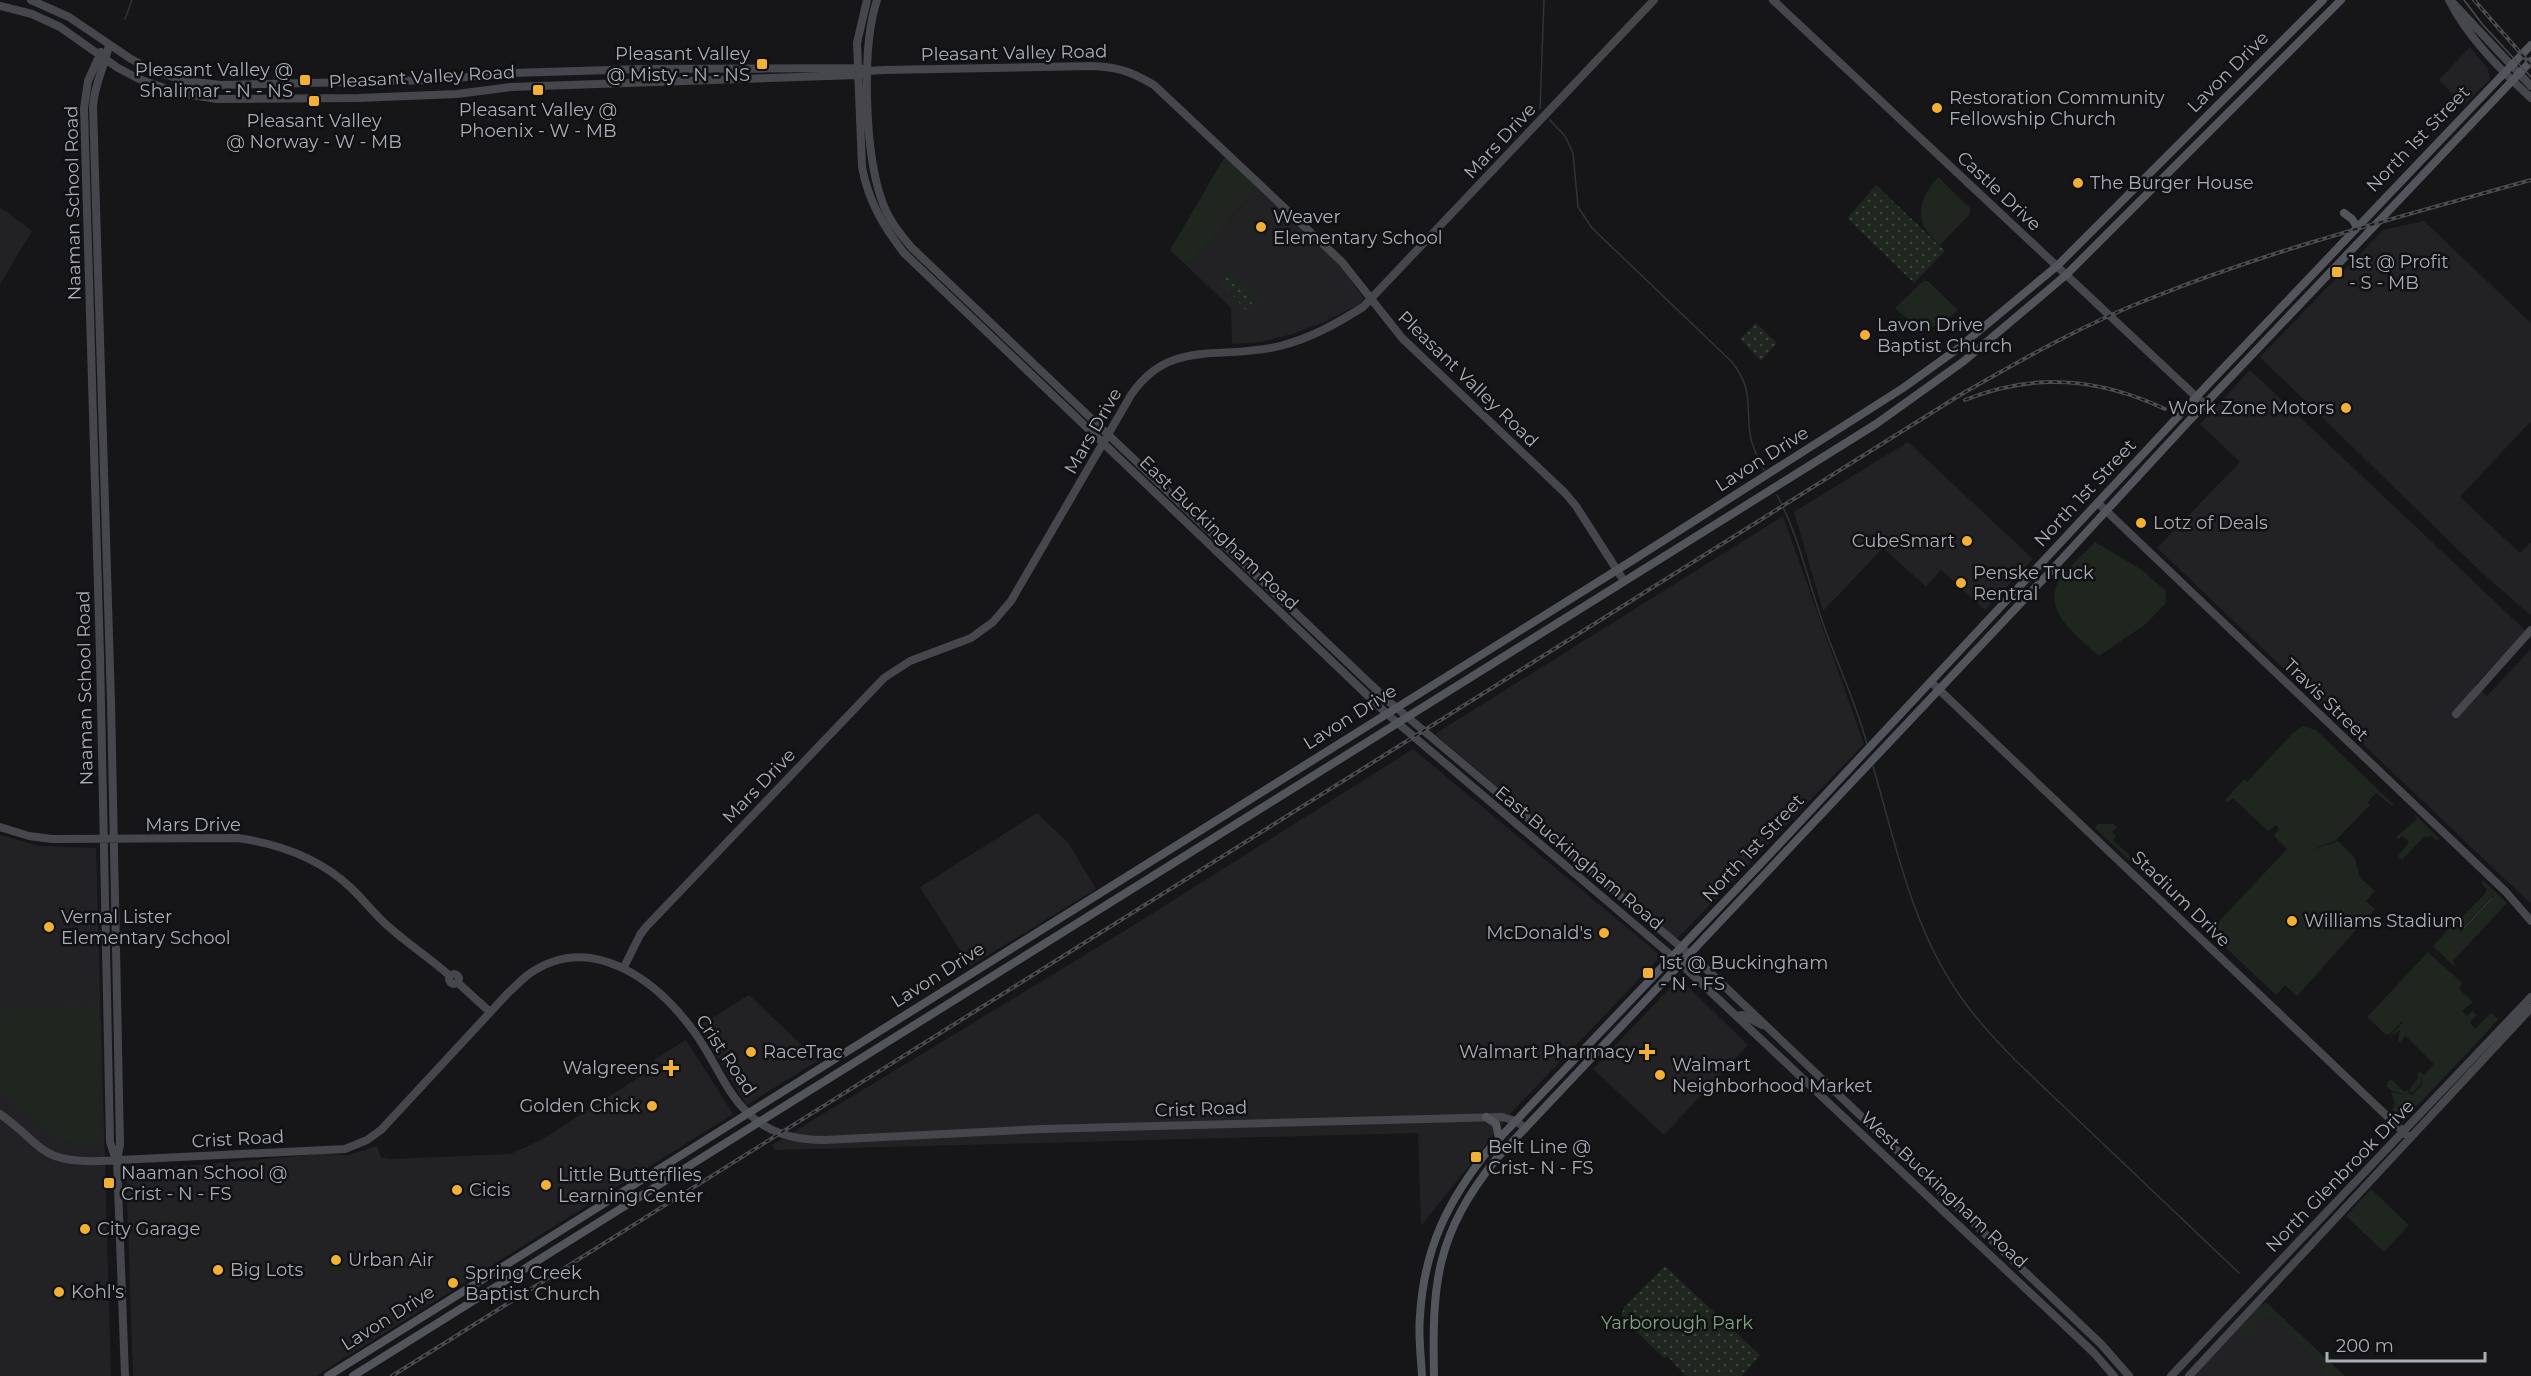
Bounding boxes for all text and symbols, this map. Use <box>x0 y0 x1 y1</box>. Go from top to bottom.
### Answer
street label: Lavon Drive <box>2183 27 2273 117</box>
street label: Pleasant Valley Road <box>920 40 1108 66</box>
place label: Pleasant Valley @ Misty - N - NS <box>606 43 750 86</box>
marker: Pleasant Valley @ Misty - N - NS <box>755 57 769 71</box>
place label: Pleasant Valley @ Shalimar - N - NS <box>135 59 293 102</box>
street label: Pleasant Valley Road <box>328 61 516 93</box>
marker: Pleasant Valley @ Shalimar - N - NS <box>298 73 312 87</box>
street label: North 1st Street <box>2362 81 2474 197</box>
marker: Pleasant Valley @ Phoenix - W - MB <box>531 83 545 97</box>
place label: Restoration Community Fellowship Church <box>1949 87 2165 130</box>
marker: Pleasant Valley @ Norway - W - MB <box>307 94 321 108</box>
street label: Mars Drive <box>1459 98 1541 183</box>
place label: Pleasant Valley @ Phoenix - W - MB <box>459 99 617 142</box>
marker: Restoration Community Fellowship Church <box>1930 101 1944 115</box>
street label: Naaman School Road <box>60 105 86 301</box>
place label: Pleasant Valley @ Norway - W - MB <box>226 110 402 153</box>
street label: Castle Drive <box>1952 146 2046 236</box>
place label: The Burger House <box>2090 172 2254 194</box>
marker: The Burger House <box>2071 176 2085 190</box>
place label: Weaver Elementary School <box>1273 206 1443 249</box>
marker: Weaver Elementary School <box>1254 220 1268 234</box>
place label: 1st @ Profit - S - MB <box>2349 251 2449 294</box>
marker: 1st @ Profit - S - MB <box>2330 265 2344 279</box>
street label: Pleasant Valley Road <box>1393 306 1543 452</box>
place label: Lavon Drive Baptist Church <box>1877 314 2013 357</box>
marker: Lavon Drive Baptist Church <box>1858 328 1872 342</box>
street label: Mars Drive <box>1060 384 1126 478</box>
place label: Work Zone Motors <box>2168 397 2334 419</box>
marker: Work Zone Motors <box>2339 401 2353 415</box>
street label: Lavon Drive <box>1711 422 1813 496</box>
street label: North 1st Street <box>2029 435 2141 551</box>
street label: East Buckingham Road <box>1135 451 1303 615</box>
place label: Lotz of Deals <box>2153 512 2268 534</box>
marker: Lotz of Deals <box>2134 516 2148 530</box>
place label: CubeSmart <box>1852 530 1955 552</box>
marker: CubeSmart <box>1960 534 1974 548</box>
place label: Penske Truck Rentral <box>1973 562 2094 605</box>
marker: Penske Truck Rentral <box>1954 576 1968 590</box>
street label: Naaman School Road <box>72 590 98 786</box>
street label: Travis Street <box>2279 654 2373 746</box>
street label: Lavon Drive <box>1299 680 1401 754</box>
street label: Mars Drive <box>718 744 800 828</box>
street label: East Buckingham Road <box>1490 781 1668 935</box>
street label: North 1st Street <box>1697 790 1809 906</box>
street label: Mars Drive <box>145 814 241 836</box>
street label: Stadium Drive <box>2127 846 2235 952</box>
place label: Vernal Lister Elementary School <box>61 906 231 949</box>
place label: Williams Stadium <box>2304 910 2463 932</box>
marker: Williams Stadium <box>2285 914 2299 928</box>
marker: Vernal Lister Elementary School <box>42 920 56 934</box>
place label: McDonald's <box>1486 922 1592 944</box>
marker: McDonald's <box>1597 926 1611 940</box>
street label: Lavon Drive <box>887 938 989 1012</box>
place label: 1st @ Buckingham - N - FS <box>1660 952 1828 995</box>
marker: 1st @ Buckingham - N - FS <box>1641 966 1655 980</box>
street label: Crist Road <box>691 1010 761 1100</box>
place label: RaceTrac <box>763 1041 843 1063</box>
place label: Walmart Pharmacy <box>1459 1041 1635 1063</box>
marker: RaceTrac <box>744 1045 758 1059</box>
marker: Walmart Pharmacy <box>1640 1045 1654 1059</box>
place label: Walmart Neighborhood Market <box>1672 1054 1873 1097</box>
place label: Walgreens <box>563 1057 659 1079</box>
marker: Walgreens <box>664 1061 678 1075</box>
marker: Walmart Neighborhood Market <box>1653 1068 1667 1082</box>
place label: Golden Chick <box>519 1095 640 1117</box>
street label: North Glenbrook Drive <box>2261 1095 2419 1257</box>
street label: Crist Road <box>1154 1096 1248 1122</box>
marker: Golden Chick <box>645 1099 659 1113</box>
street label: West Buckingham Road <box>1856 1107 2032 1273</box>
street label: Crist Road <box>191 1126 285 1152</box>
place label: Belt Line @ Crist- N - FS <box>1488 1136 1594 1179</box>
marker: Belt Line @ Crist- N - FS <box>1469 1150 1483 1164</box>
place label: Naaman School @ Crist - N - FS <box>121 1162 287 1205</box>
place label: Little Butterflies Learning Center <box>558 1164 703 1207</box>
marker: Naaman School @ Crist - N - FS <box>102 1176 116 1190</box>
marker: Little Butterflies Learning Center <box>539 1178 553 1192</box>
place label: Cicis <box>469 1179 510 1201</box>
marker: Cicis <box>450 1183 464 1197</box>
place label: City Garage <box>97 1218 201 1240</box>
marker: City Garage <box>78 1222 92 1236</box>
place label: Urban Air <box>348 1249 434 1271</box>
marker: Urban Air <box>329 1253 343 1267</box>
place label: Big Lots <box>230 1259 304 1281</box>
place label: Spring Creek Baptist Church <box>465 1262 601 1305</box>
marker: Big Lots <box>211 1263 225 1277</box>
marker: Spring Creek Baptist Church <box>446 1276 460 1290</box>
place label: Kohl's <box>71 1281 124 1303</box>
street label: Lavon Drive <box>337 1281 439 1355</box>
marker: Kohl's <box>52 1285 66 1299</box>
park label: Yarborough Park <box>1601 1312 1753 1334</box>
scale bar <box>2327 1325 2484 1363</box>
text: 200 m <box>2336 1335 2394 1357</box>

